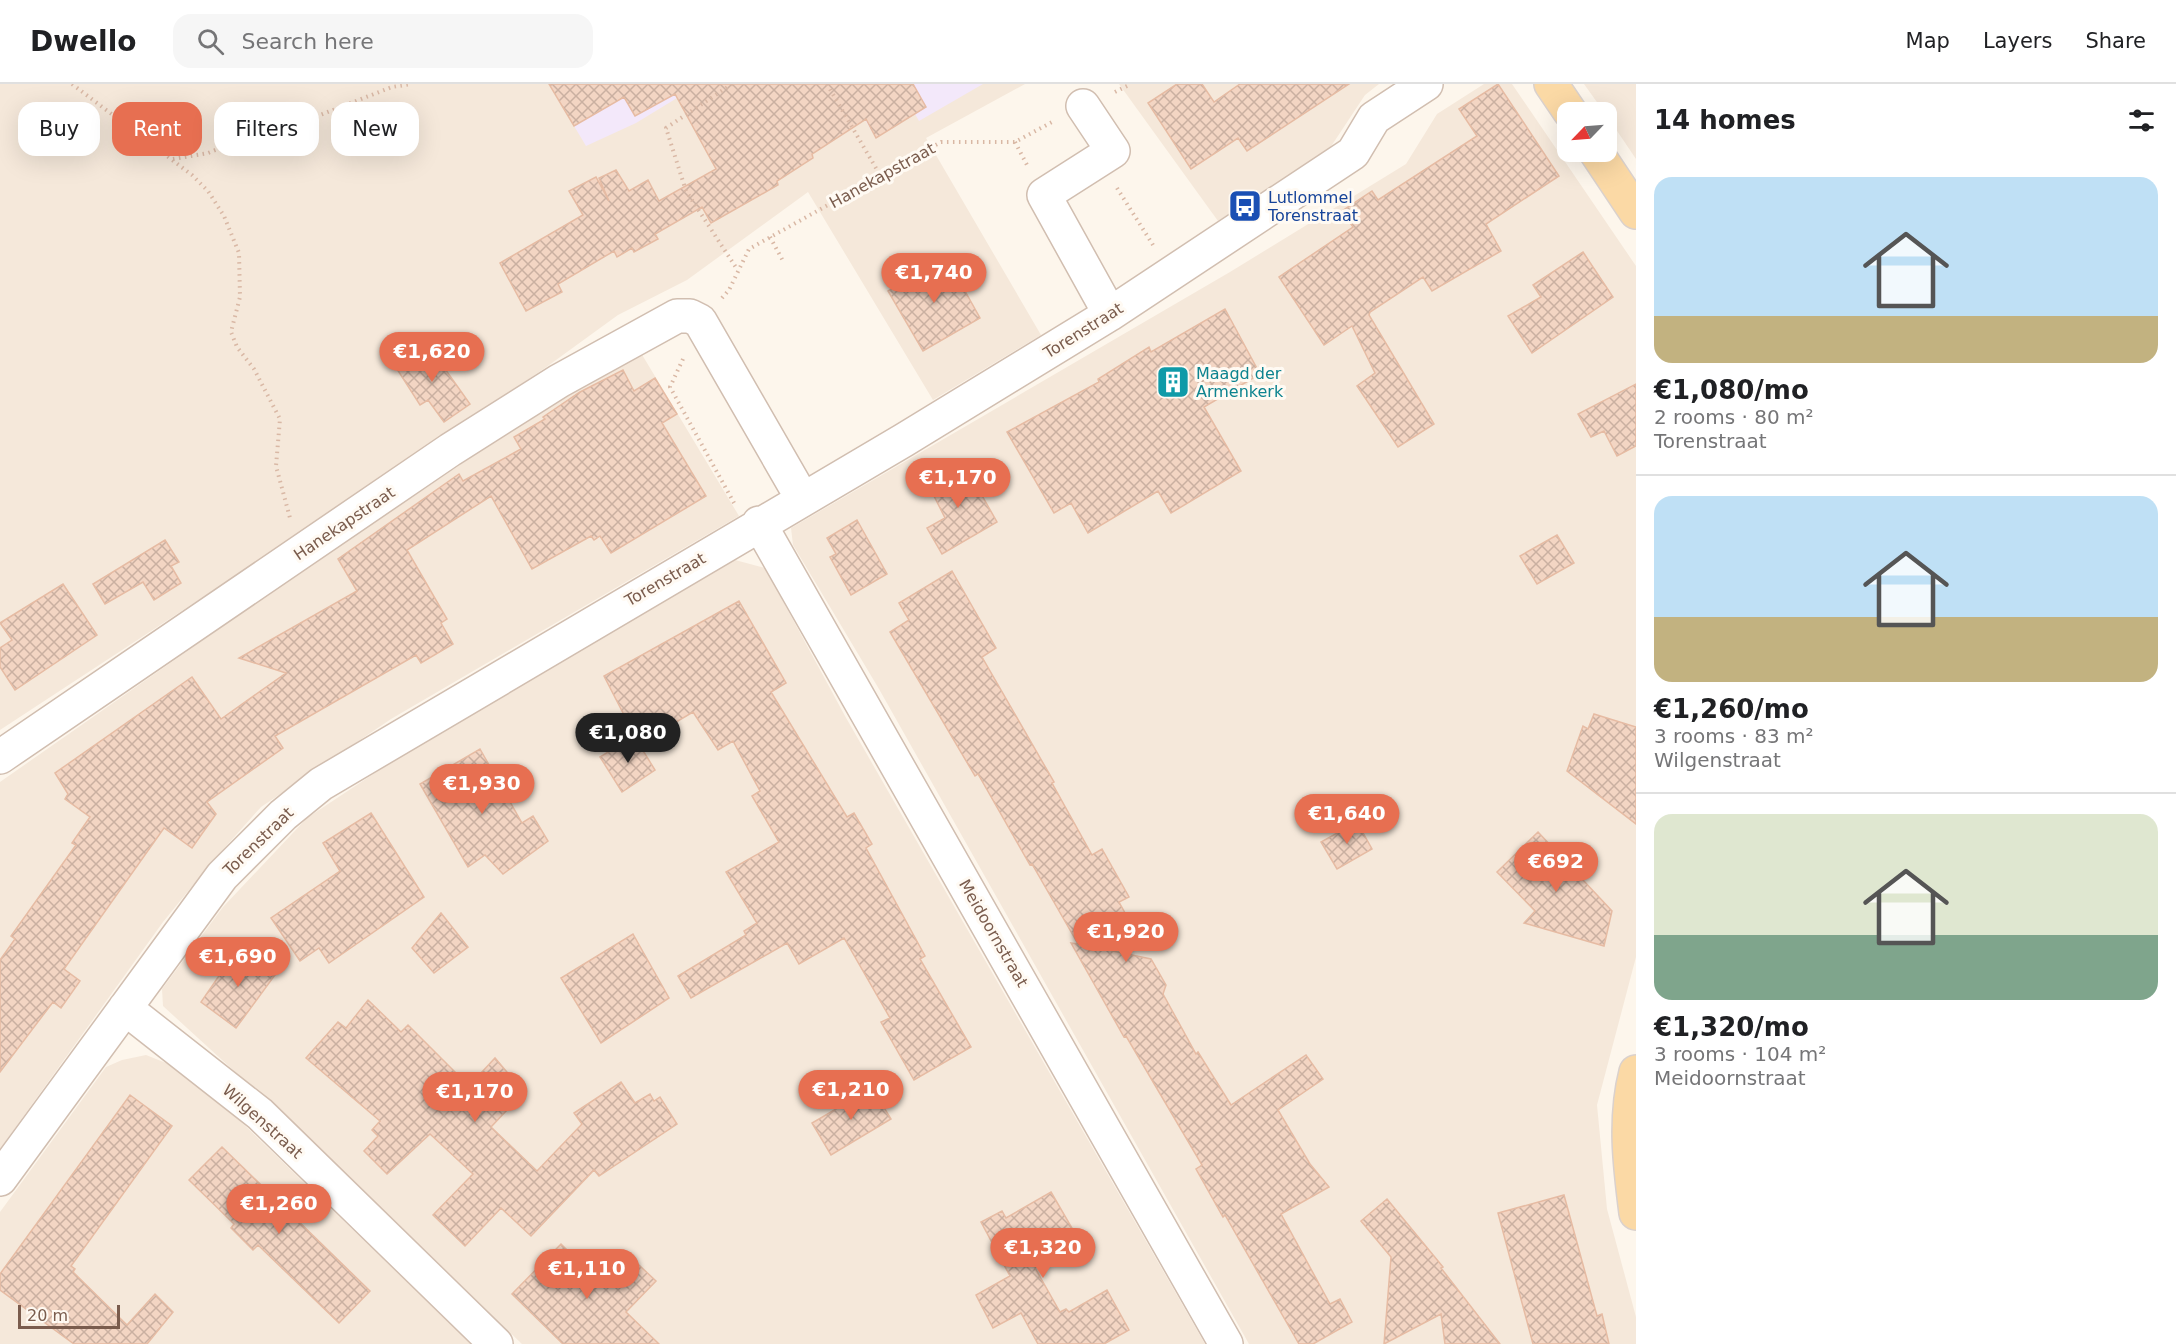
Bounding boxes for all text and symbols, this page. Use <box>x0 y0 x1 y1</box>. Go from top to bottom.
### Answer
search box <box>173 14 593 68</box>
text: Dwello <box>30 25 137 58</box>
icon: search <box>194 25 227 58</box>
text: Search here <box>242 29 374 54</box>
text: Map <box>1906 29 1950 53</box>
text: Layers <box>1983 29 2052 53</box>
text: Share <box>2085 29 2146 53</box>
chip: Buy <box>18 102 100 156</box>
chip: Rent <box>112 102 202 156</box>
chip: Filters <box>214 102 319 156</box>
chip: New <box>331 102 419 156</box>
north arrow <box>1557 102 1617 162</box>
map controls <box>1557 102 1617 162</box>
icon: filters <box>2125 104 2158 137</box>
text: 14 homes <box>1654 105 1796 135</box>
street label: Hanekapstraat <box>826 139 938 212</box>
bus stop icon: Lutlommel Torenstraat <box>1227 188 1263 224</box>
place label: Lutlommel Torenstraat <box>1267 188 1358 225</box>
icon: home <box>1852 216 1960 324</box>
pin: €1,740 <box>885 253 983 304</box>
text: €1,740 <box>895 260 973 284</box>
street label: Torenstraat <box>1039 298 1127 363</box>
pin: €1,620 <box>383 332 481 383</box>
text: €1,620 <box>393 339 471 363</box>
building icon: Maagd der Armenkerk <box>1155 364 1191 400</box>
place label: Maagd der Armenkerk <box>1196 364 1284 401</box>
text: €1,080/mo <box>1654 375 1809 405</box>
text: 2 rooms · 80 m² <box>1654 405 1814 429</box>
text: Torenstraat <box>1654 429 1767 453</box>
pin: €1,170 <box>909 458 1007 509</box>
text: €1,170 <box>919 465 997 489</box>
street label: Hanekapstraat <box>290 483 398 564</box>
icon: home <box>1852 535 1960 643</box>
street label: Torenstraat <box>621 549 709 611</box>
text: €1,260/mo <box>1654 694 1809 724</box>
pin: €1,080 <box>579 713 677 764</box>
text: €1,080 <box>589 720 667 744</box>
text: 3 rooms · 83 m² <box>1654 724 1814 748</box>
text: Wilgenstraat <box>1654 748 1781 772</box>
pin: €1,930 <box>433 764 531 815</box>
text: €1,930 <box>443 771 521 795</box>
pin: €1,640 <box>1298 794 1396 845</box>
text: €1,640 <box>1308 801 1386 825</box>
street label: Torenstraat <box>219 803 297 880</box>
pin: €692 <box>1520 842 1592 893</box>
text: €692 <box>1528 849 1584 873</box>
icon: home <box>1852 853 1960 961</box>
street label: Meidoornstraat <box>955 876 1032 991</box>
pin: €1,920 <box>1077 912 1175 963</box>
text: €1,920 <box>1087 919 1165 943</box>
pin: €1,690 <box>189 937 287 988</box>
text: €1,690 <box>199 944 277 968</box>
text: €1,320/mo <box>1654 1012 1809 1042</box>
text: 3 rooms · 104 m² <box>1654 1042 1826 1066</box>
text: Meidoornstraat <box>1654 1066 1806 1090</box>
pin: €1,210 <box>802 1070 900 1121</box>
pin: €1,170 <box>426 1072 524 1123</box>
text: €1,210 <box>812 1077 890 1101</box>
text: €1,170 <box>436 1079 514 1103</box>
street label: Wilgenstraat <box>219 1080 307 1162</box>
pin: €1,260 <box>230 1184 328 1235</box>
text: €1,260 <box>240 1191 318 1215</box>
pin: €1,320 <box>994 1228 1092 1279</box>
text: €1,320 <box>1004 1235 1082 1259</box>
pin: €1,110 <box>538 1249 636 1300</box>
text: €1,110 <box>548 1256 626 1280</box>
scale bar <box>18 1302 120 1330</box>
text: 20 m <box>27 1306 68 1325</box>

